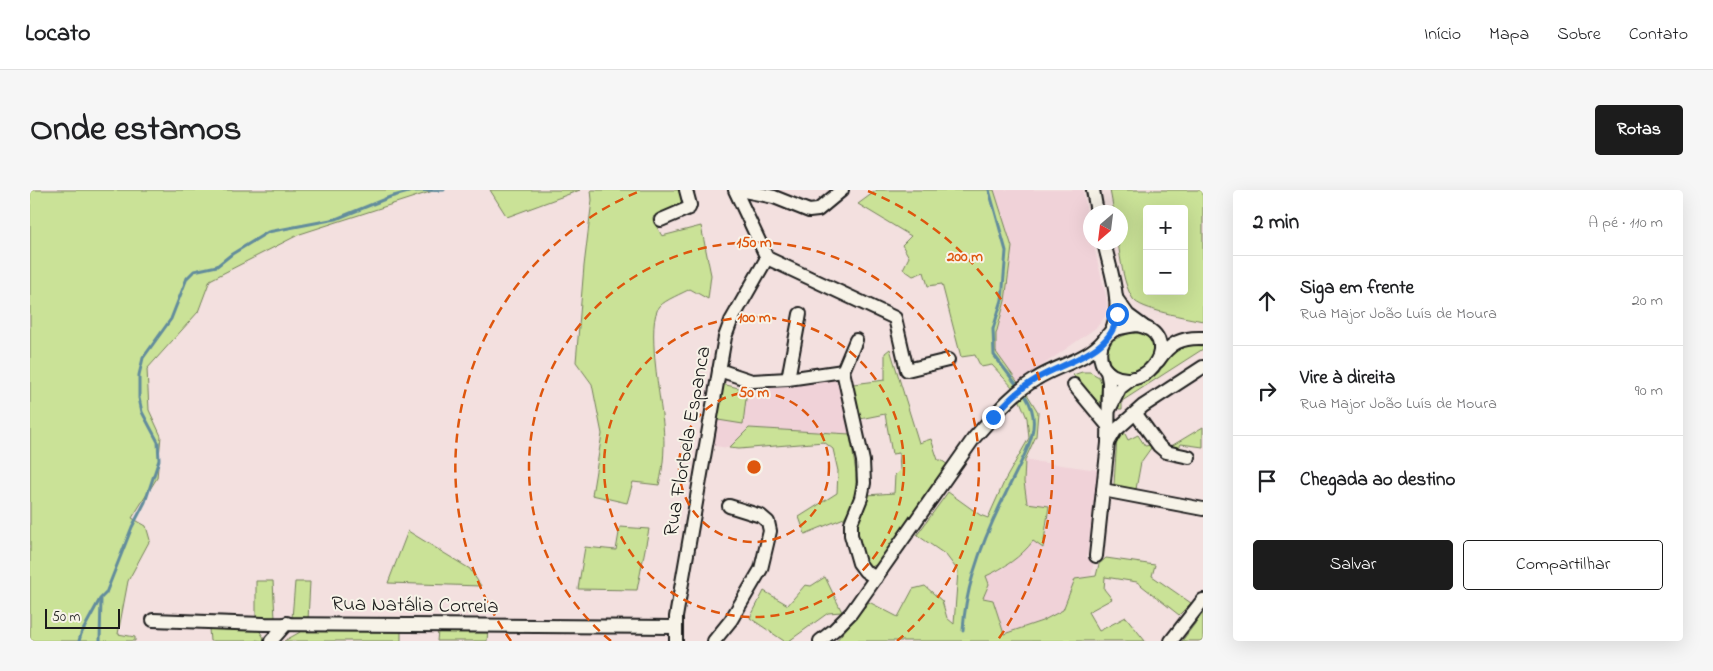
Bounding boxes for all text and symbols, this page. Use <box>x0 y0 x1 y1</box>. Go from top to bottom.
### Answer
text: Locato <box>25 17 91 52</box>
text: Início <box>1424 22 1461 48</box>
text: Mapa <box>1489 22 1529 48</box>
text: Sobre <box>1557 22 1601 48</box>
text: Contato <box>1629 22 1688 48</box>
text: Onde estamos <box>30 105 242 156</box>
button: Rotas <box>1595 105 1683 155</box>
north arrow <box>1083 205 1128 250</box>
map controls <box>1143 205 1188 295</box>
button: + <box>1143 205 1188 250</box>
text: 2 min <box>1253 208 1299 238</box>
text: A pé · 110 m <box>1588 211 1663 235</box>
text: 150 m <box>736 232 772 254</box>
text: 200 m <box>946 246 983 268</box>
button: − <box>1143 250 1188 295</box>
text: Siga em frente <box>1300 275 1414 302</box>
icon: ahead <box>1253 287 1281 315</box>
text: 20 m <box>1632 289 1663 313</box>
text: Rua Major João Luís de Moura <box>1300 302 1497 326</box>
route start <box>1106 303 1129 326</box>
text: 100 m <box>737 307 771 329</box>
street label: Rua Florbela Espanca <box>656 344 719 539</box>
text: Vire à direita <box>1300 365 1395 392</box>
icon: right <box>1253 377 1281 405</box>
text: 90 m <box>1635 379 1663 403</box>
text: 50 m <box>739 382 770 404</box>
text: Rua Major João Luís de Moura <box>1300 392 1497 416</box>
route end <box>982 406 1005 429</box>
centre of rings <box>745 458 763 476</box>
icon: arrive <box>1253 467 1281 495</box>
text: Chegada ao destino <box>1300 467 1455 494</box>
button: Salvar <box>1253 540 1453 590</box>
button: Compartilhar <box>1463 540 1663 590</box>
street label: Rua Natália Correia <box>331 590 499 622</box>
scale bar <box>45 606 120 629</box>
text: 50 m <box>52 607 80 628</box>

